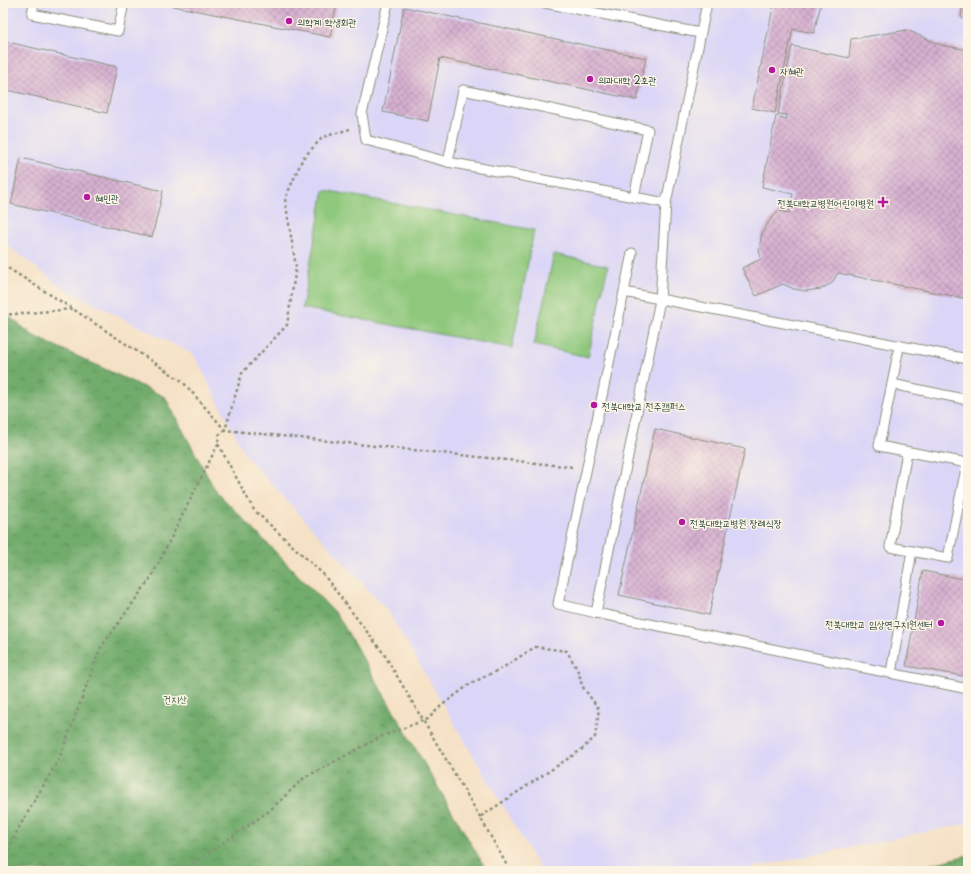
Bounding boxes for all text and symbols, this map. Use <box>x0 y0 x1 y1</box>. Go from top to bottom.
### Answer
place label: 의학계 학생회관 <box>297 14 357 29</box>
marker: 의학계 학생회관 <box>284 16 294 26</box>
place label: 자혜관 <box>780 63 804 78</box>
marker: 자혜관 <box>767 65 777 75</box>
place label: 의과대학 2호관 <box>598 72 657 87</box>
marker: 의과대학 2호관 <box>585 74 595 84</box>
place label: 혜민관 <box>95 190 119 205</box>
marker: 혜민관 <box>82 192 92 202</box>
place label: 전북대학교병원어린이병원 <box>777 195 874 210</box>
marker: 전북대학교병원어린이병원 <box>877 196 889 208</box>
place label: 전북대학교 전주캠퍼스 <box>602 398 686 413</box>
marker: 전북대학교 전주캠퍼스 <box>589 400 599 410</box>
place label: 전북대학교병원 장례식장 <box>690 515 782 530</box>
marker: 전북대학교병원 장례식장 <box>677 517 687 527</box>
place label: 전북대학교 임상연구지원센터 <box>825 616 933 631</box>
marker: 전북대학교 임상연구지원센터 <box>936 618 946 628</box>
park label: 건지산 <box>163 691 187 706</box>

